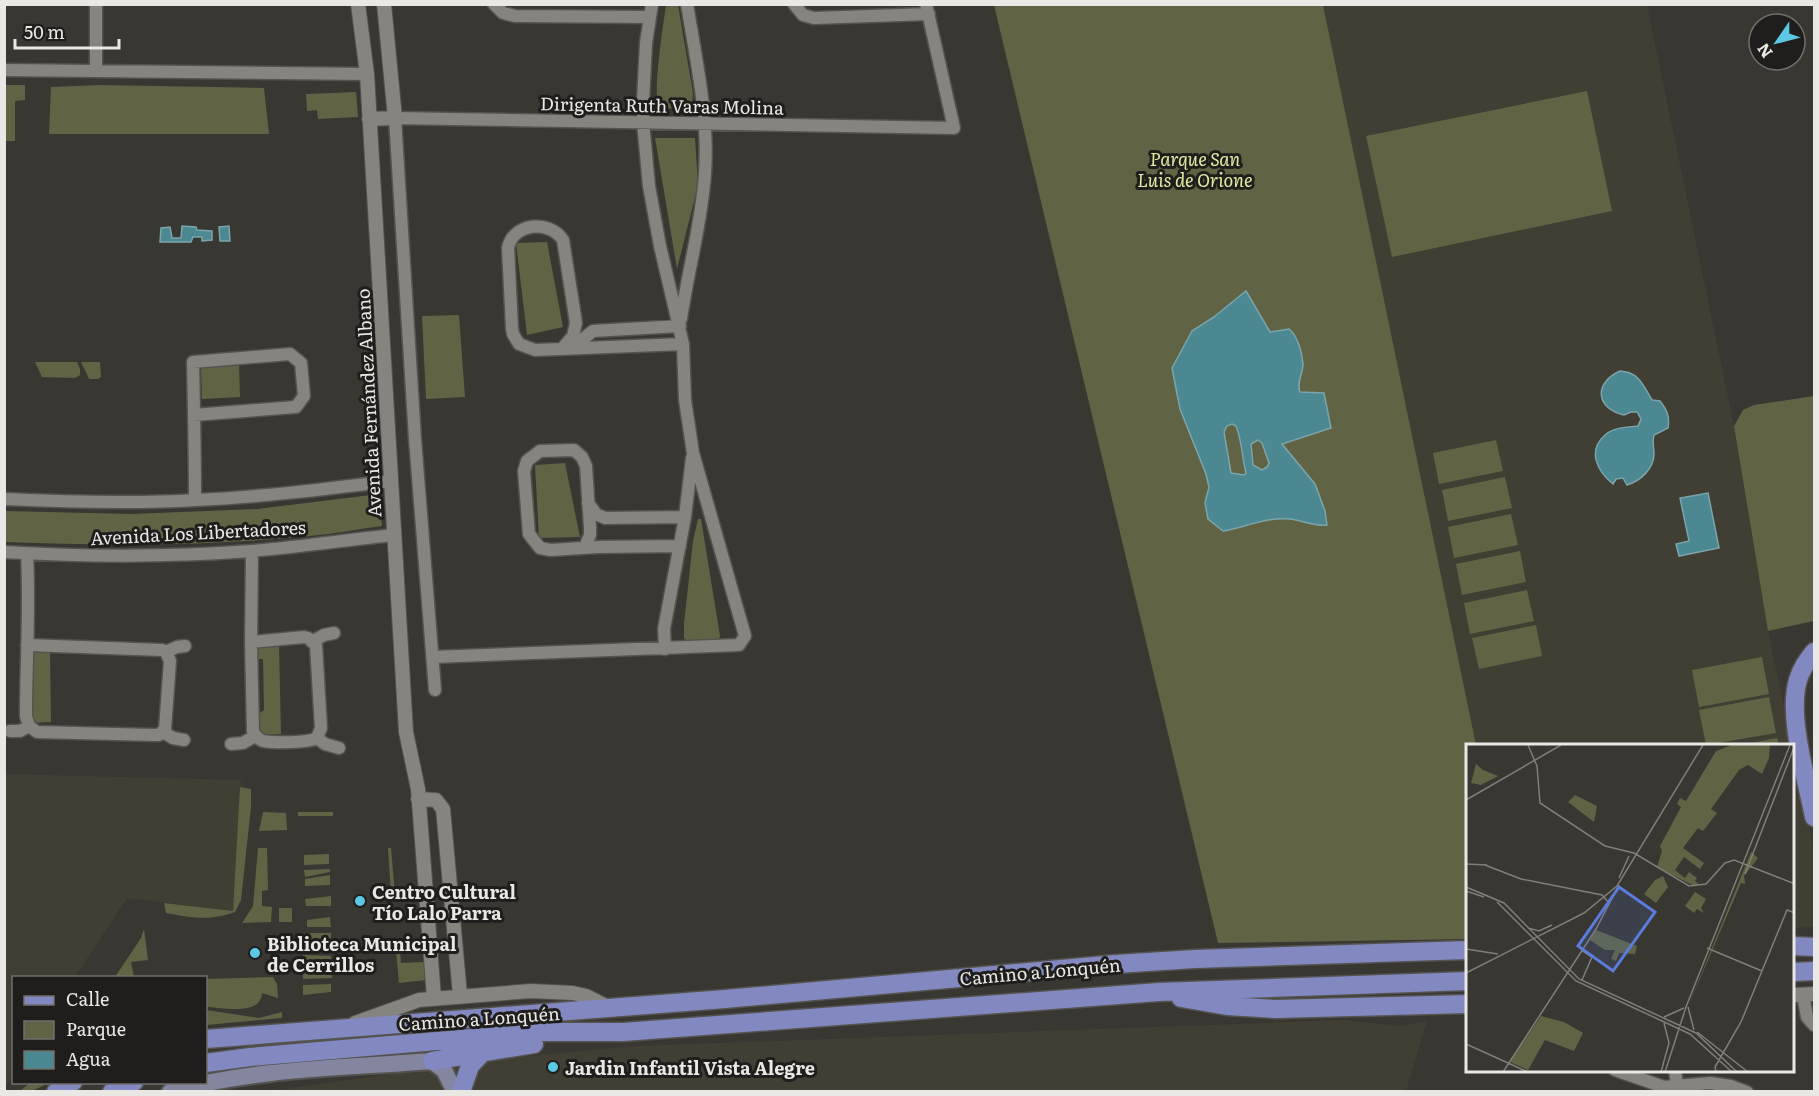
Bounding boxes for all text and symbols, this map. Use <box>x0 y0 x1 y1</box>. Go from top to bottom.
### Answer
scale bar <box>15 12 118 50</box>
north arrow <box>1747 12 1807 72</box>
text: 50 m <box>24 18 65 45</box>
text: N <box>1750 39 1778 64</box>
street label: Dirigenta Ruth Varas Molina <box>540 89 784 121</box>
park label: Parque San Luis de Orione <box>1137 145 1253 193</box>
street label: Avenida Fernández Albano <box>349 288 387 518</box>
street label: Avenida Los Libertadores <box>90 513 306 551</box>
inset map <box>1466 744 1795 1072</box>
place label: Centro Cultural Tío Lalo Parra <box>372 878 516 926</box>
marker: Centro Cultural Tío Lalo Parra <box>353 894 367 908</box>
place label: Biblioteca Municipal de Cerrillos <box>267 930 457 978</box>
marker: Biblioteca Municipal de Cerrillos <box>248 946 262 960</box>
street label: Camino a Lonquén <box>958 951 1122 991</box>
legend <box>12 976 207 1084</box>
text: Calle <box>66 985 109 1012</box>
street label: Camino a Lonquén <box>398 999 561 1037</box>
text: Parque <box>66 1015 126 1042</box>
text: Agua <box>66 1045 111 1072</box>
place label: Jardin Infantil Vista Alegre <box>565 1054 815 1081</box>
marker: Jardin Infantil Vista Alegre <box>546 1060 560 1074</box>

